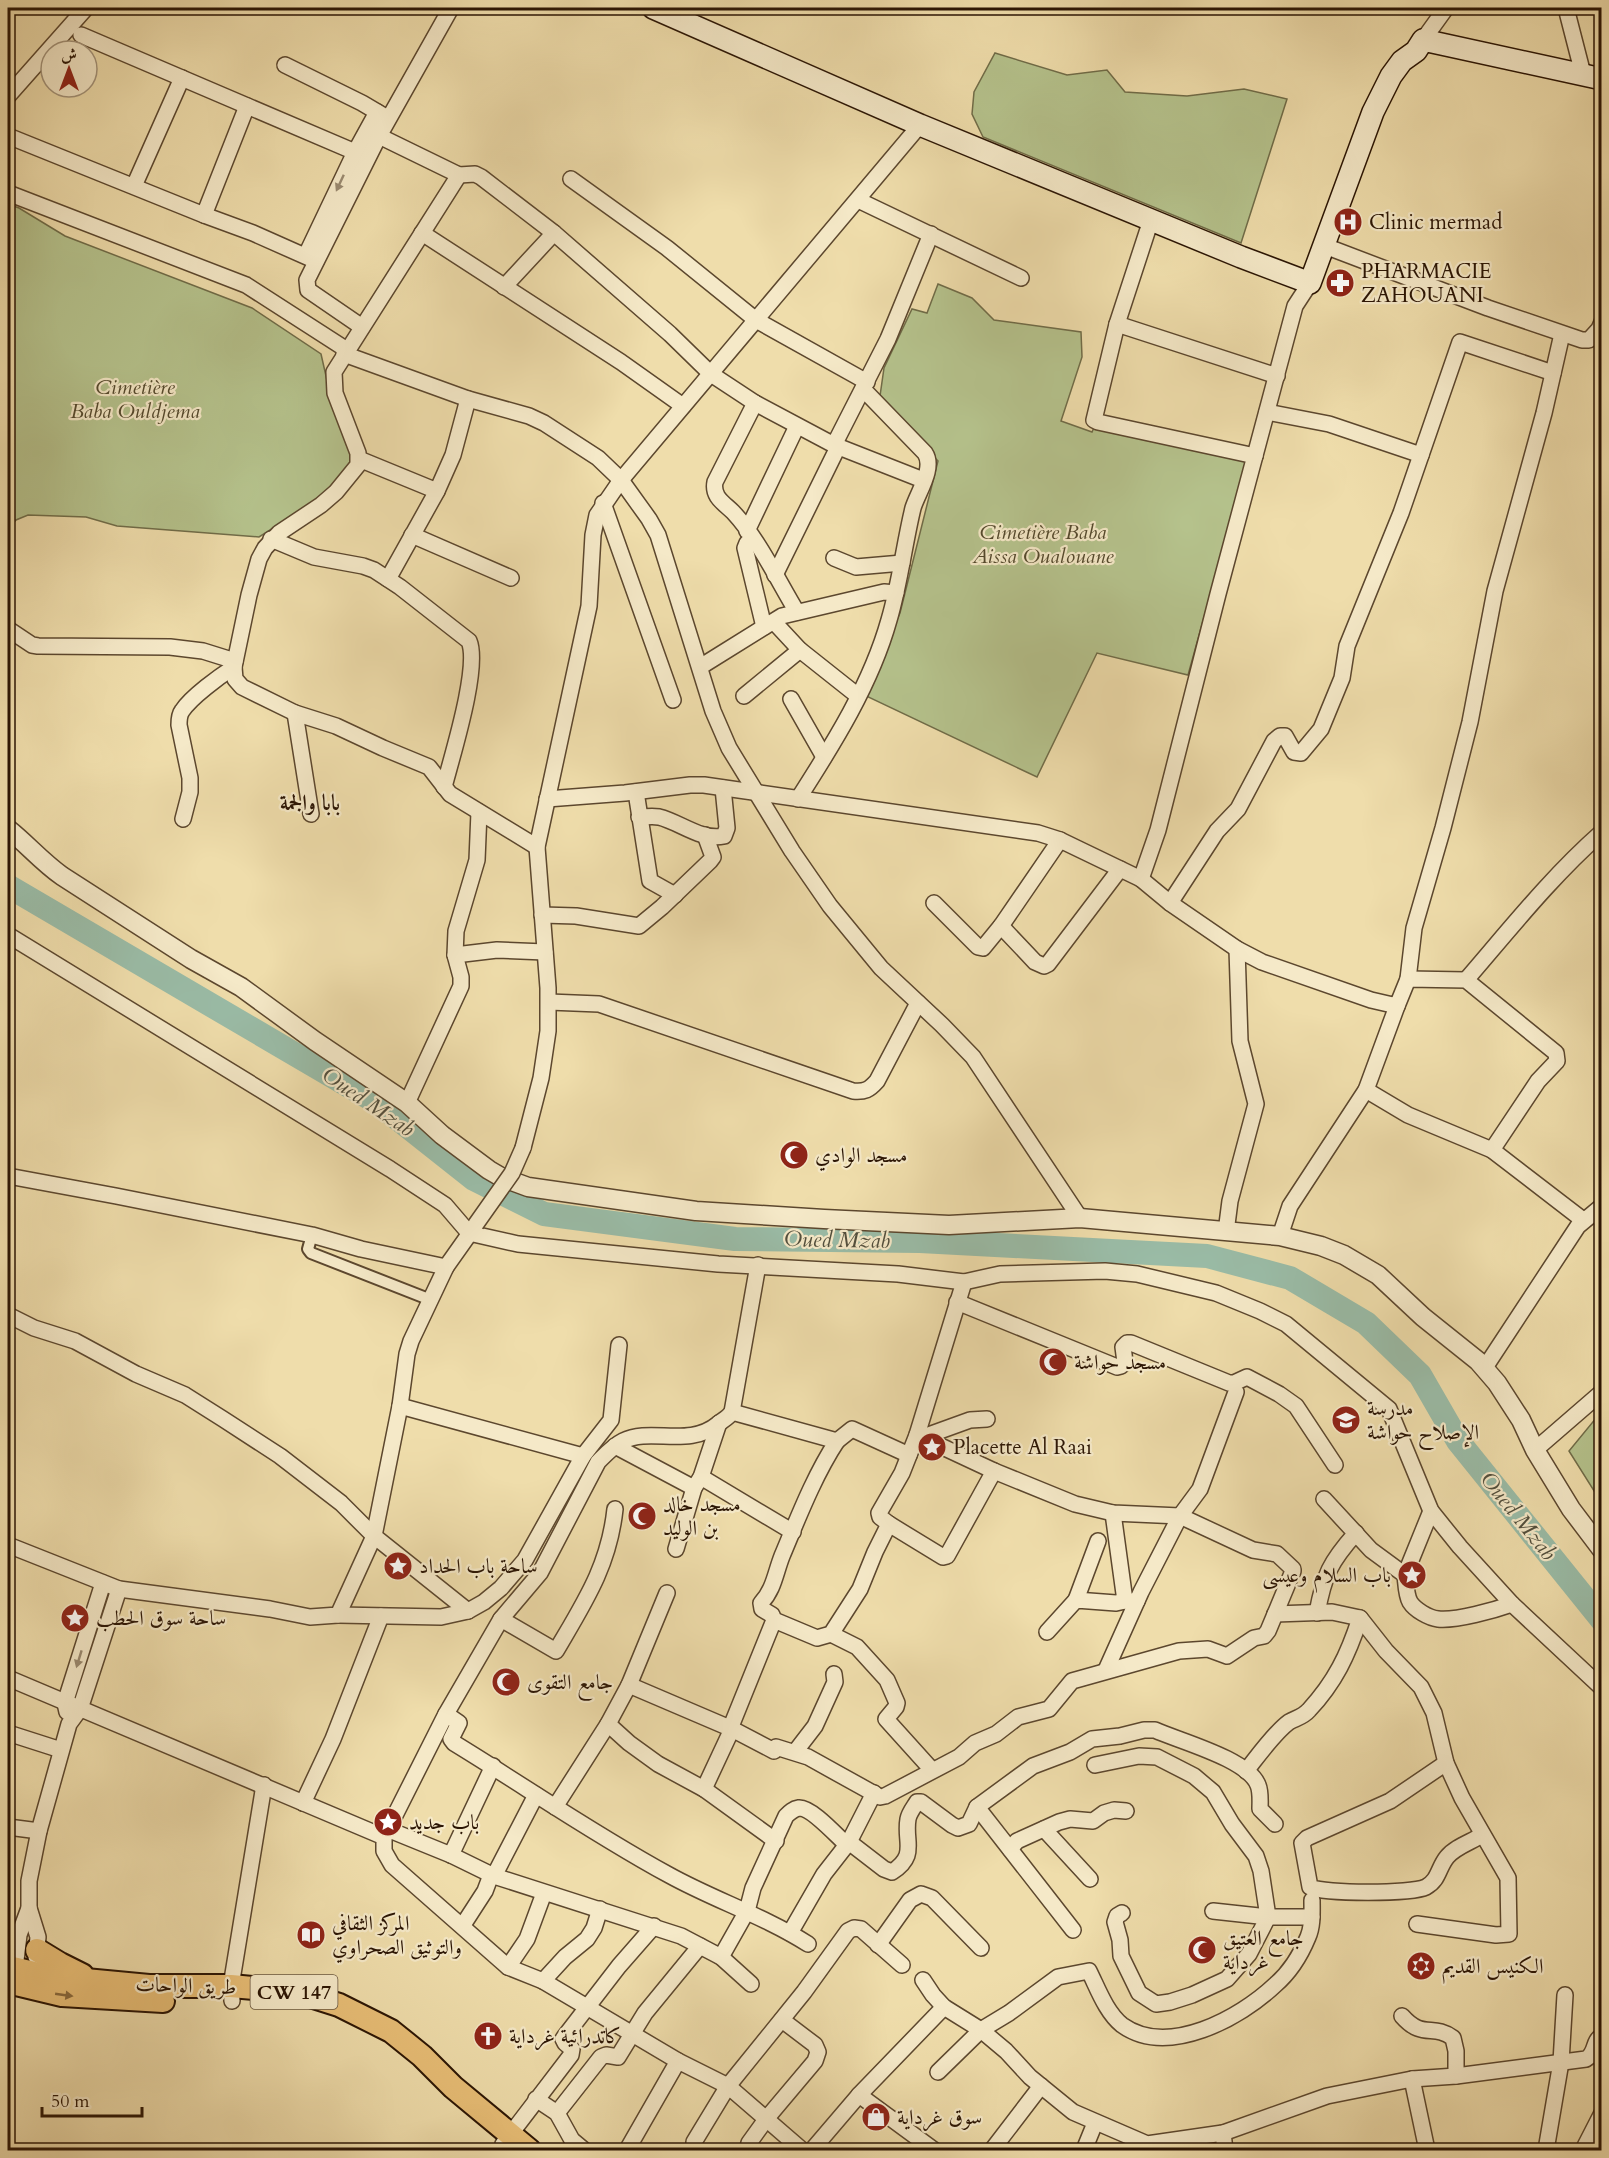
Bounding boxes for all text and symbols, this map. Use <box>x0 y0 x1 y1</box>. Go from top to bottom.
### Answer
north arrow <box>39 39 99 99</box>
text: ش <box>61 44 77 66</box>
one-way arrow <box>336 174 345 191</box>
hospital icon: Clinic mermad <box>1332 206 1364 238</box>
place label: Clinic mermad <box>1369 208 1502 237</box>
place label: PHARMACIE ZAHOUANI <box>1361 257 1491 310</box>
pharmacy icon: PHARMACIE ZAHOUANI <box>1324 267 1356 299</box>
park label: Cimetière Baba Ouldjema <box>70 373 200 426</box>
park label: Cimetière Baba Aissa Oualouane <box>971 518 1114 571</box>
district label: بابا والجمة <box>280 788 340 818</box>
water label: Oued Mzab <box>316 1060 421 1144</box>
mosque icon: مسجد الوادي <box>778 1139 810 1171</box>
place label: مسجد الوادي <box>815 1141 907 1171</box>
water label: Oued Mzab <box>784 1224 891 1256</box>
mosque icon: مسجد حواشة <box>1037 1346 1069 1378</box>
place label: مسجد حواشة <box>1074 1348 1166 1377</box>
place label: مدرسة الإصلاح حواشة <box>1367 1394 1479 1451</box>
school or university icon: مدرسة الإصلاح حواشة <box>1330 1404 1362 1436</box>
place icon: Placette Al Raai <box>916 1431 948 1463</box>
place label: Placette Al Raai <box>953 1433 1092 1462</box>
water label: Oued Mzab <box>1473 1465 1563 1567</box>
place label: مسجد خالد بن الوليد <box>663 1490 741 1543</box>
mosque icon: مسجد خالد بن الوليد <box>626 1500 658 1532</box>
place icon: ساحة باب الحداد <box>382 1550 414 1582</box>
place label: ساحة باب الحداد <box>419 1552 538 1581</box>
place icon: باب السلام وعيسى <box>1396 1559 1428 1591</box>
place label: باب السلام وعيسى <box>1262 1561 1391 1593</box>
place icon: ساحة سوق الحطب <box>59 1602 91 1634</box>
place label: ساحة سوق الحطب <box>96 1604 226 1633</box>
one-way arrow <box>74 1650 83 1668</box>
mosque icon: جامع التقوى <box>490 1666 522 1698</box>
place label: جامع التقوى <box>527 1668 613 1701</box>
place icon: باب جديد <box>372 1806 404 1838</box>
place label: باب جديد <box>409 1808 479 1837</box>
place label: المركز الثقافي والتوثيق الصحراوي <box>332 1909 462 1963</box>
library icon: المركز الثقافي والتوثيق الصحراوي <box>295 1919 327 1951</box>
place label: جامع العتيق غرداية <box>1223 1924 1304 1977</box>
mosque icon: جامع العتيق غرداية <box>1186 1934 1218 1966</box>
synagogue icon: الكنيس القديم <box>1405 1950 1437 1982</box>
place label: الكنيس القديم <box>1442 1952 1544 1984</box>
street label: طريق الواحات <box>135 1970 237 2002</box>
road number: CW 147 <box>250 1975 338 2009</box>
one-way arrow <box>55 1990 74 1999</box>
church icon: كاتدرائية غرداية <box>472 2020 504 2052</box>
place label: كاتدرائية غرداية <box>509 2022 621 2051</box>
scale bar <box>42 2080 142 2118</box>
text: 50 m <box>51 2089 90 2114</box>
shop icon: سوق غرداية <box>860 2101 892 2133</box>
place label: سوق غرداية <box>897 2103 982 2132</box>

